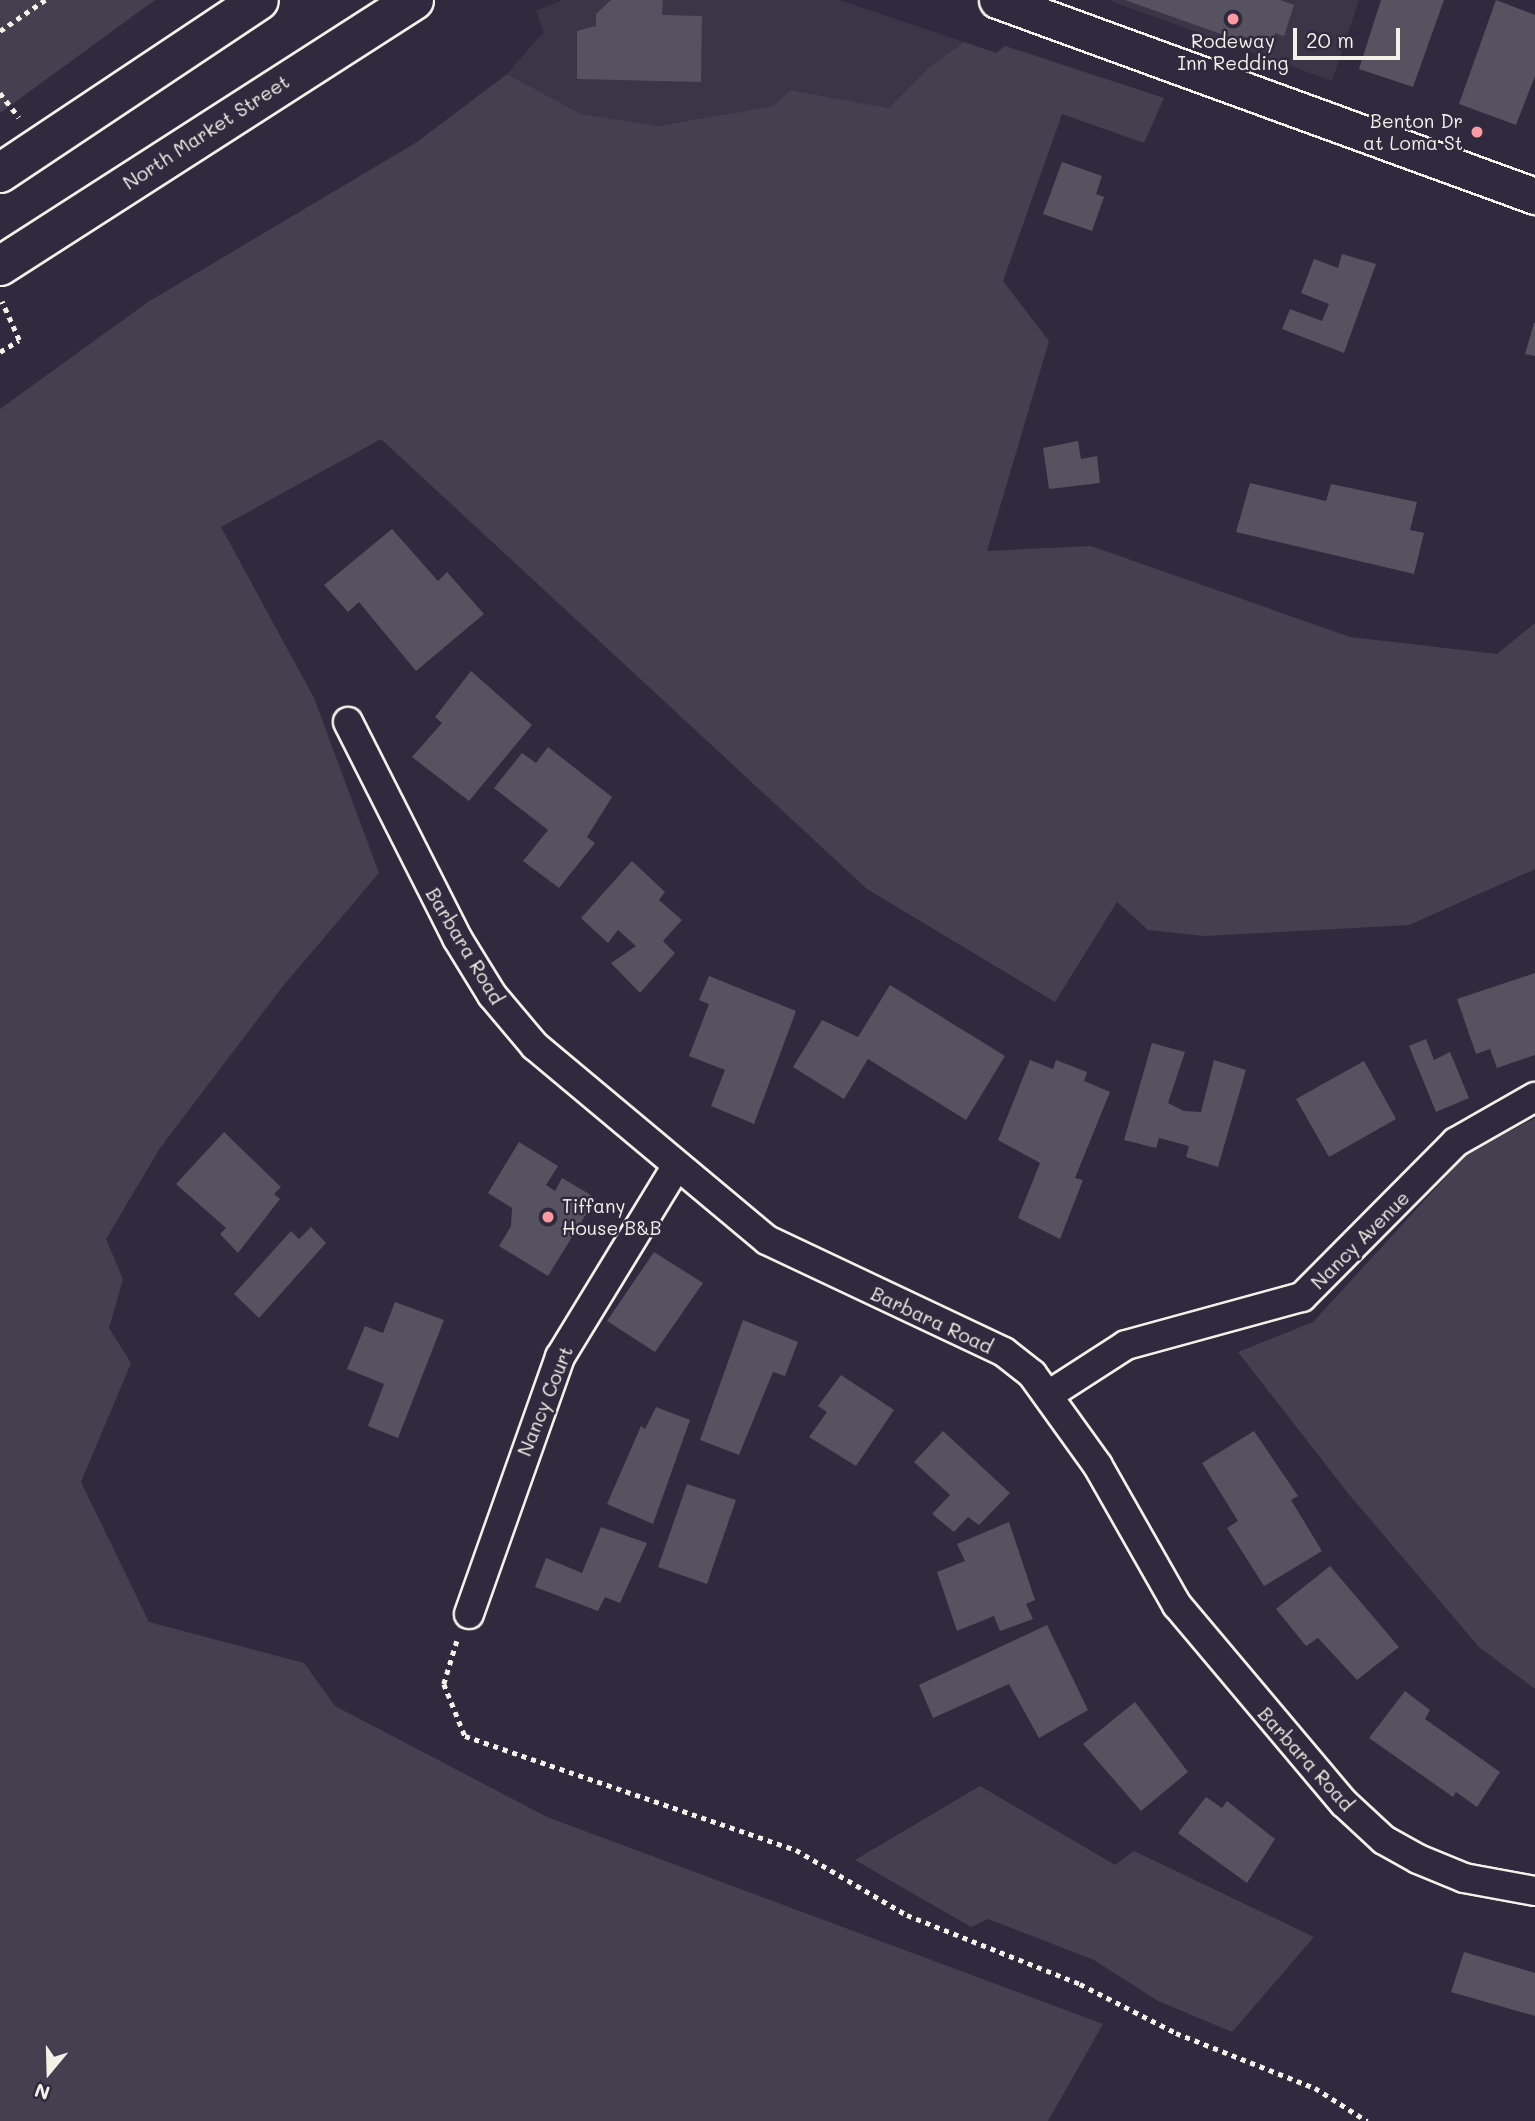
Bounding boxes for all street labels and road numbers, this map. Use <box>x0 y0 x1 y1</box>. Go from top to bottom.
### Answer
street label: North Market Street <box>119 70 293 194</box>
street label: Barbara Road <box>421 884 509 1008</box>
street label: Nancy Avenue <box>1306 1186 1414 1294</box>
street label: Barbara Road <box>867 1282 997 1358</box>
street label: Nancy Court <box>513 1343 577 1459</box>
street label: Barbara Road <box>1253 1702 1359 1816</box>

